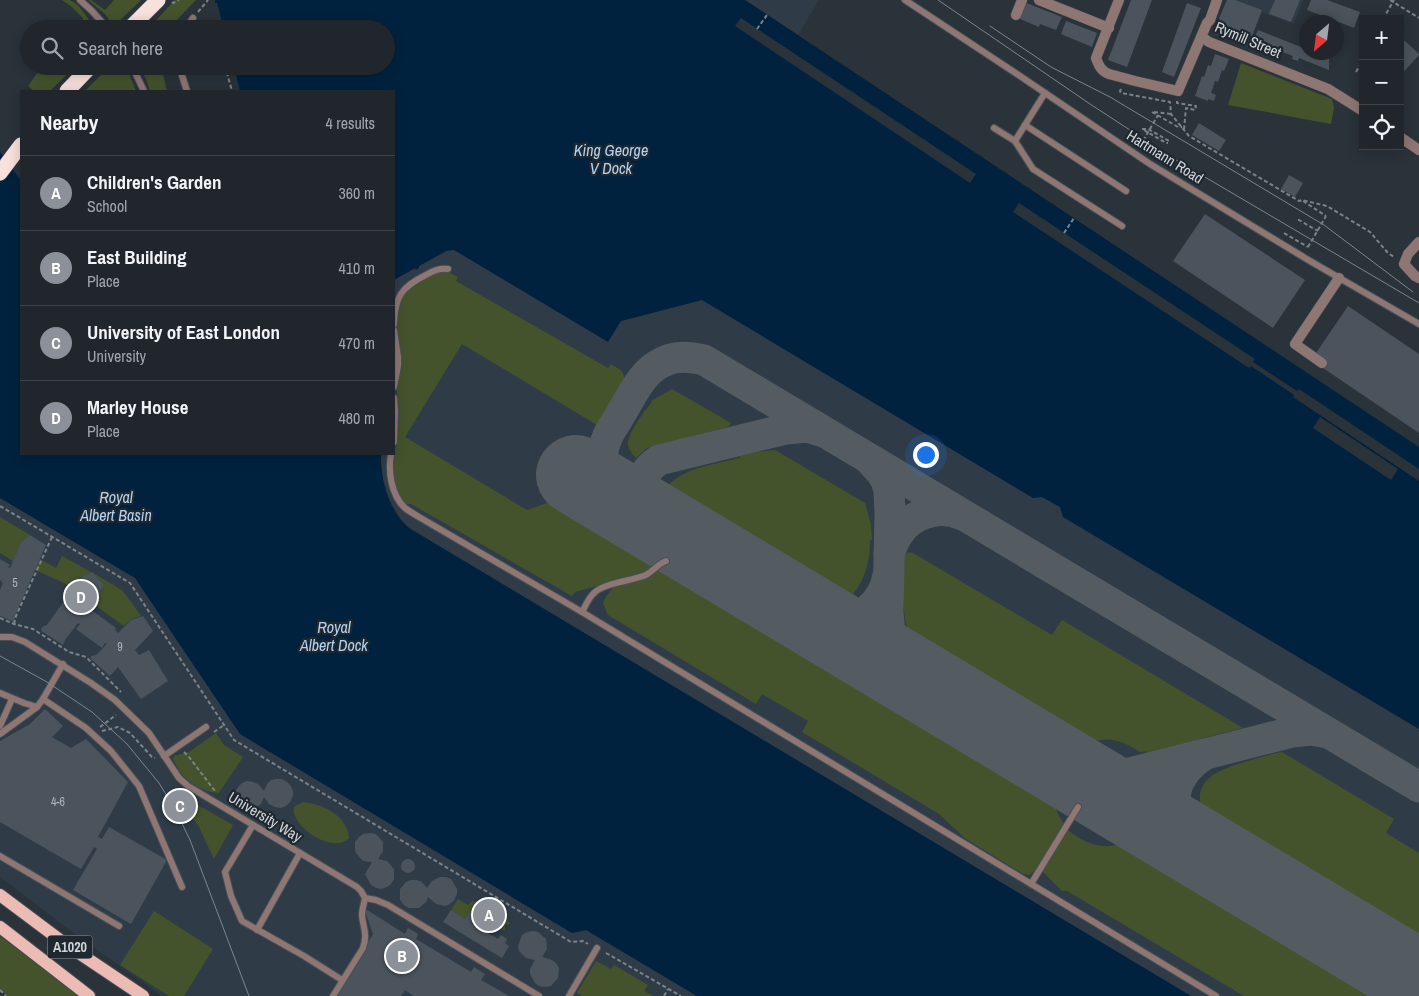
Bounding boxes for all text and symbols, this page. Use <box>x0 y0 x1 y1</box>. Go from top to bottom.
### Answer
north arrow <box>1299 15 1344 60</box>
map controls <box>1359 15 1404 150</box>
button: + <box>1359 15 1404 60</box>
street label: Rymill Street <box>1212 16 1285 63</box>
search box <box>20 20 395 75</box>
icon: search <box>38 34 66 62</box>
text: Search here <box>78 35 163 61</box>
button: − <box>1359 60 1404 105</box>
button: locate <box>1359 105 1404 150</box>
text: Nearby <box>40 108 98 137</box>
text: 4 results <box>325 112 375 134</box>
street label: Hartmann Road <box>1123 125 1208 188</box>
water label: King George V Dock <box>574 139 648 179</box>
text: Children's Garden <box>87 169 221 195</box>
text: A <box>51 182 61 204</box>
text: 360 m <box>339 182 375 204</box>
text: School <box>87 195 127 217</box>
text: East Building <box>87 244 187 270</box>
text: B <box>51 257 61 279</box>
text: 410 m <box>339 257 375 279</box>
text: Place <box>87 270 120 292</box>
text: University of East London <box>87 319 280 345</box>
text: C <box>51 332 61 354</box>
text: 470 m <box>339 332 375 354</box>
text: University <box>87 345 146 367</box>
text: Marley House <box>87 394 188 420</box>
text: D <box>51 407 61 429</box>
text: 480 m <box>339 407 375 429</box>
text: Place <box>87 420 120 442</box>
your location <box>913 442 939 468</box>
water label: Royal Albert Basin <box>79 486 152 526</box>
house number: 5 <box>12 575 18 591</box>
pin: D <box>65 578 97 616</box>
water label: Royal Albert Dock <box>299 616 368 656</box>
house number: 9 <box>117 639 123 655</box>
street label: University Way <box>224 786 307 847</box>
pin: C <box>164 787 196 825</box>
house number: 4-6 <box>51 794 65 810</box>
pin: A <box>473 896 505 934</box>
road number: A1020 <box>48 936 92 959</box>
pin: B <box>386 937 418 975</box>

